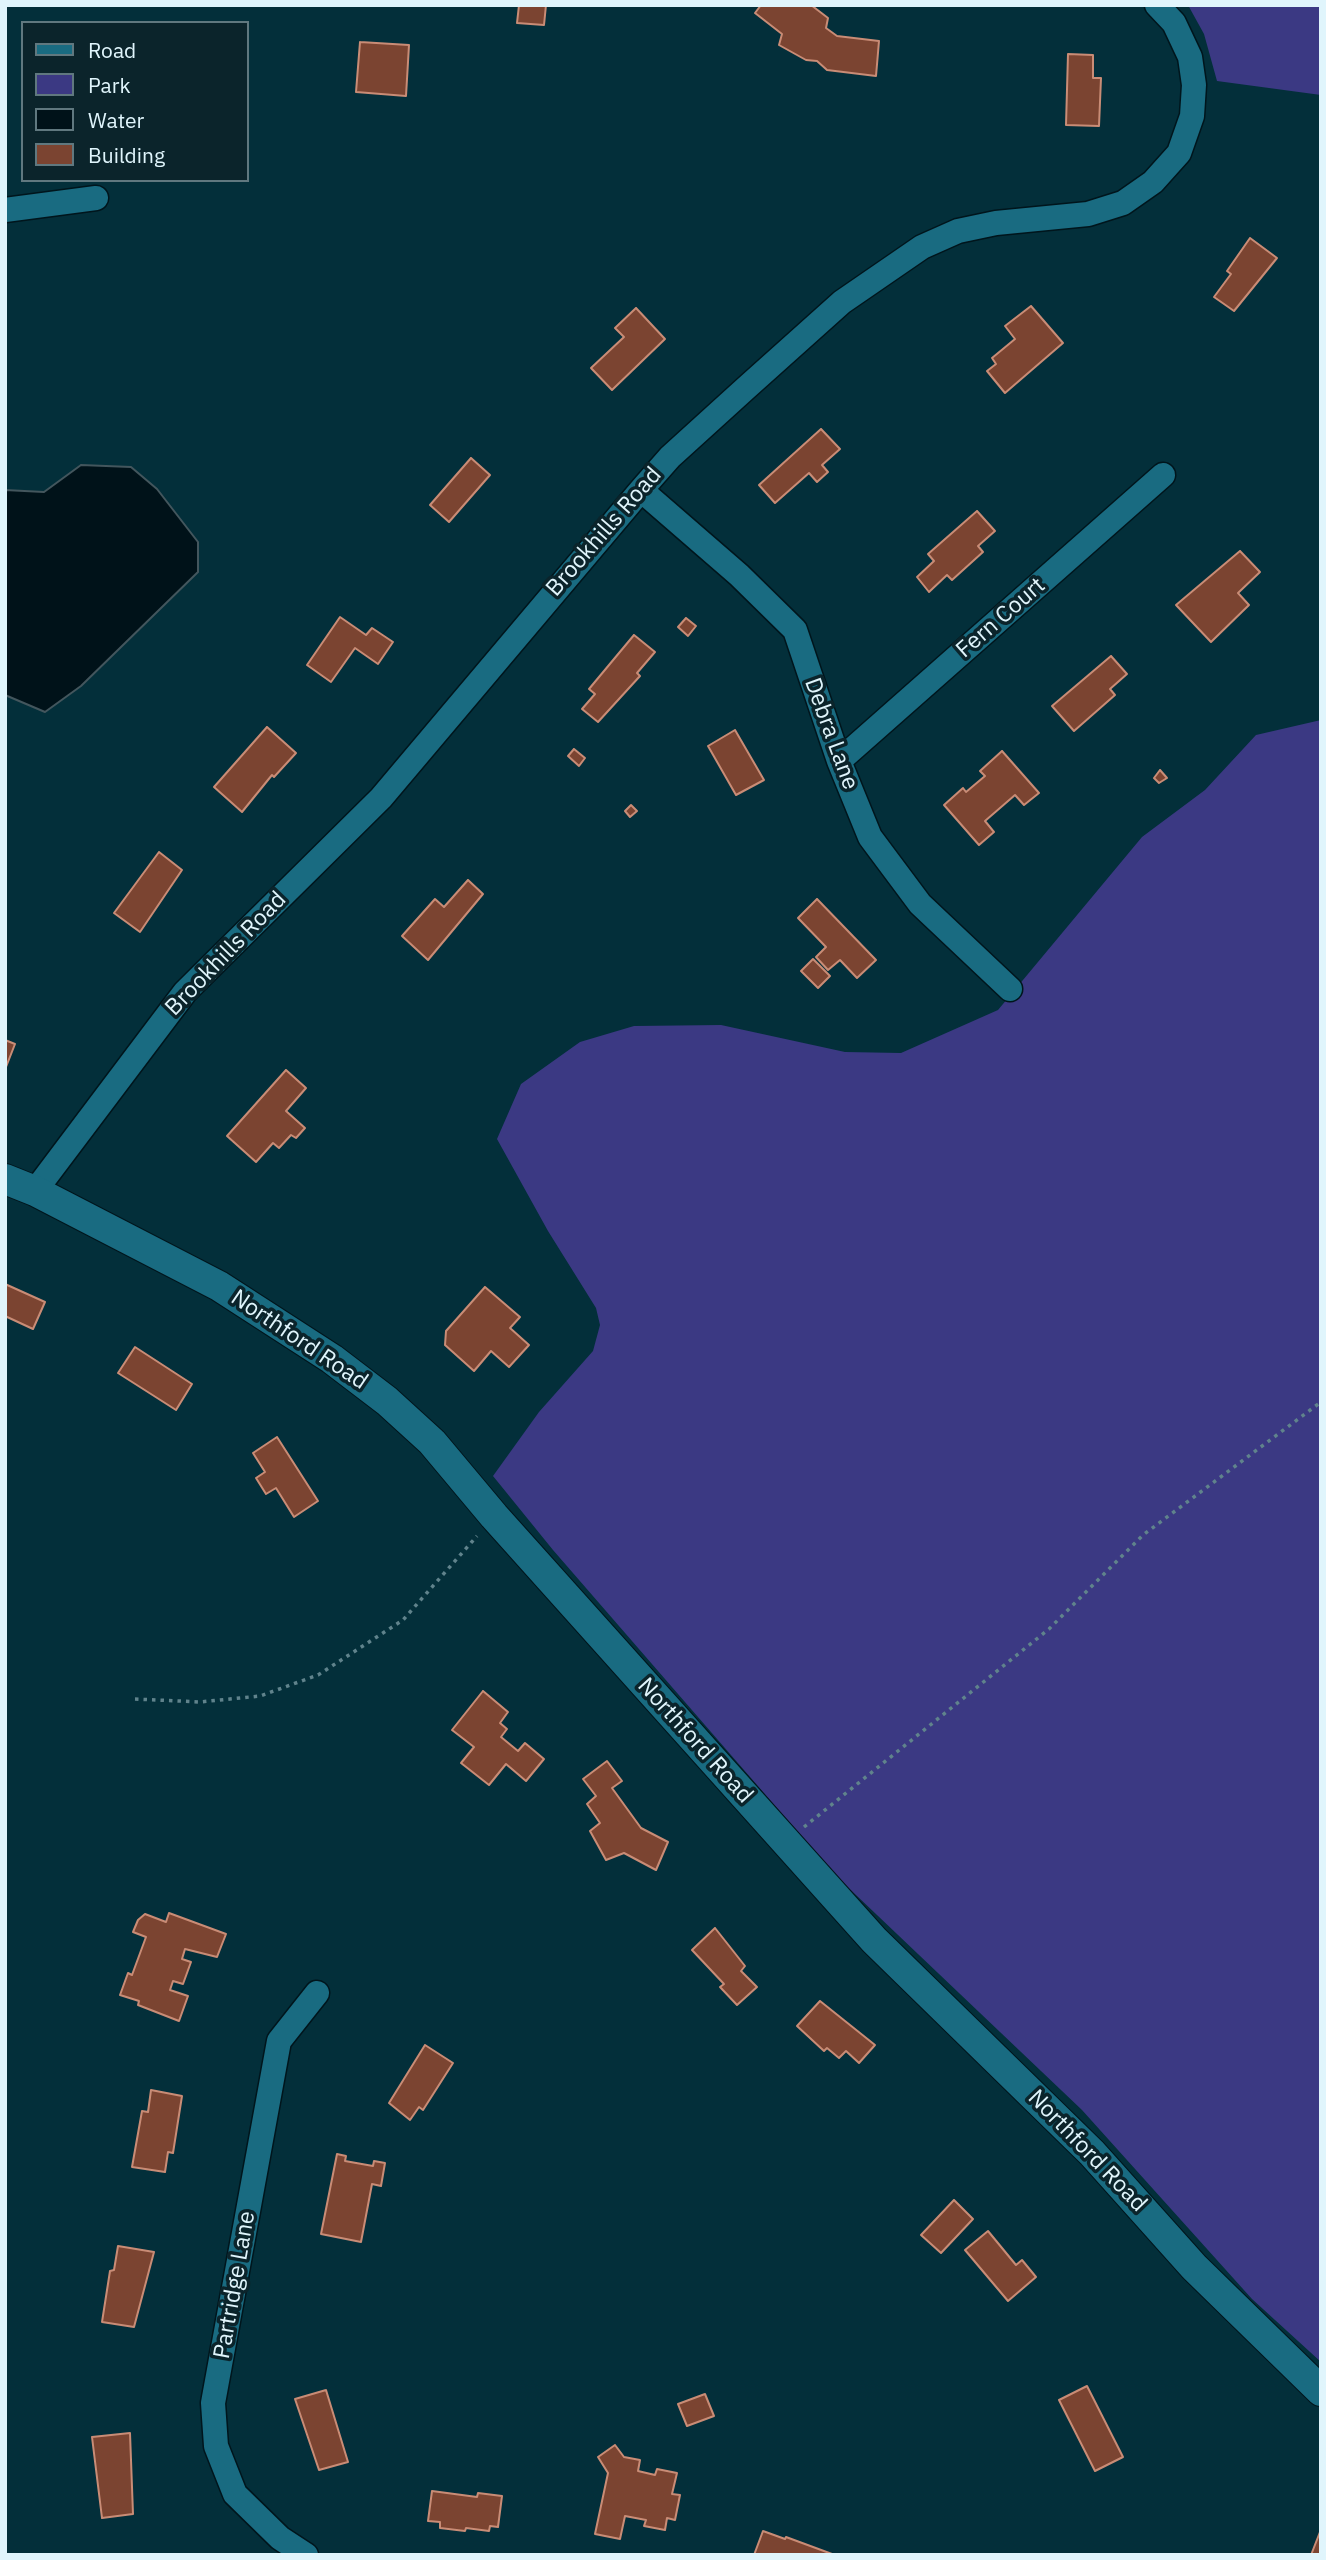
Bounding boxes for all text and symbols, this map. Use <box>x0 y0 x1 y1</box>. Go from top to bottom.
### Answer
legend <box>21 21 248 182</box>
text: Road <box>88 36 136 64</box>
text: Park <box>88 71 131 99</box>
text: Water <box>88 106 144 134</box>
text: Building <box>88 141 165 169</box>
street label: Brookhills Road <box>540 462 668 602</box>
street label: Fern Court <box>951 572 1051 664</box>
street label: Debra Lane <box>798 674 864 794</box>
street label: Brookhills Road <box>160 886 292 1022</box>
street label: Northford Road <box>225 1284 373 1396</box>
street label: Northford Road <box>632 1673 758 1809</box>
street label: Northford Road <box>1022 2084 1152 2218</box>
street label: Partridge Lane <box>208 2209 262 2361</box>

